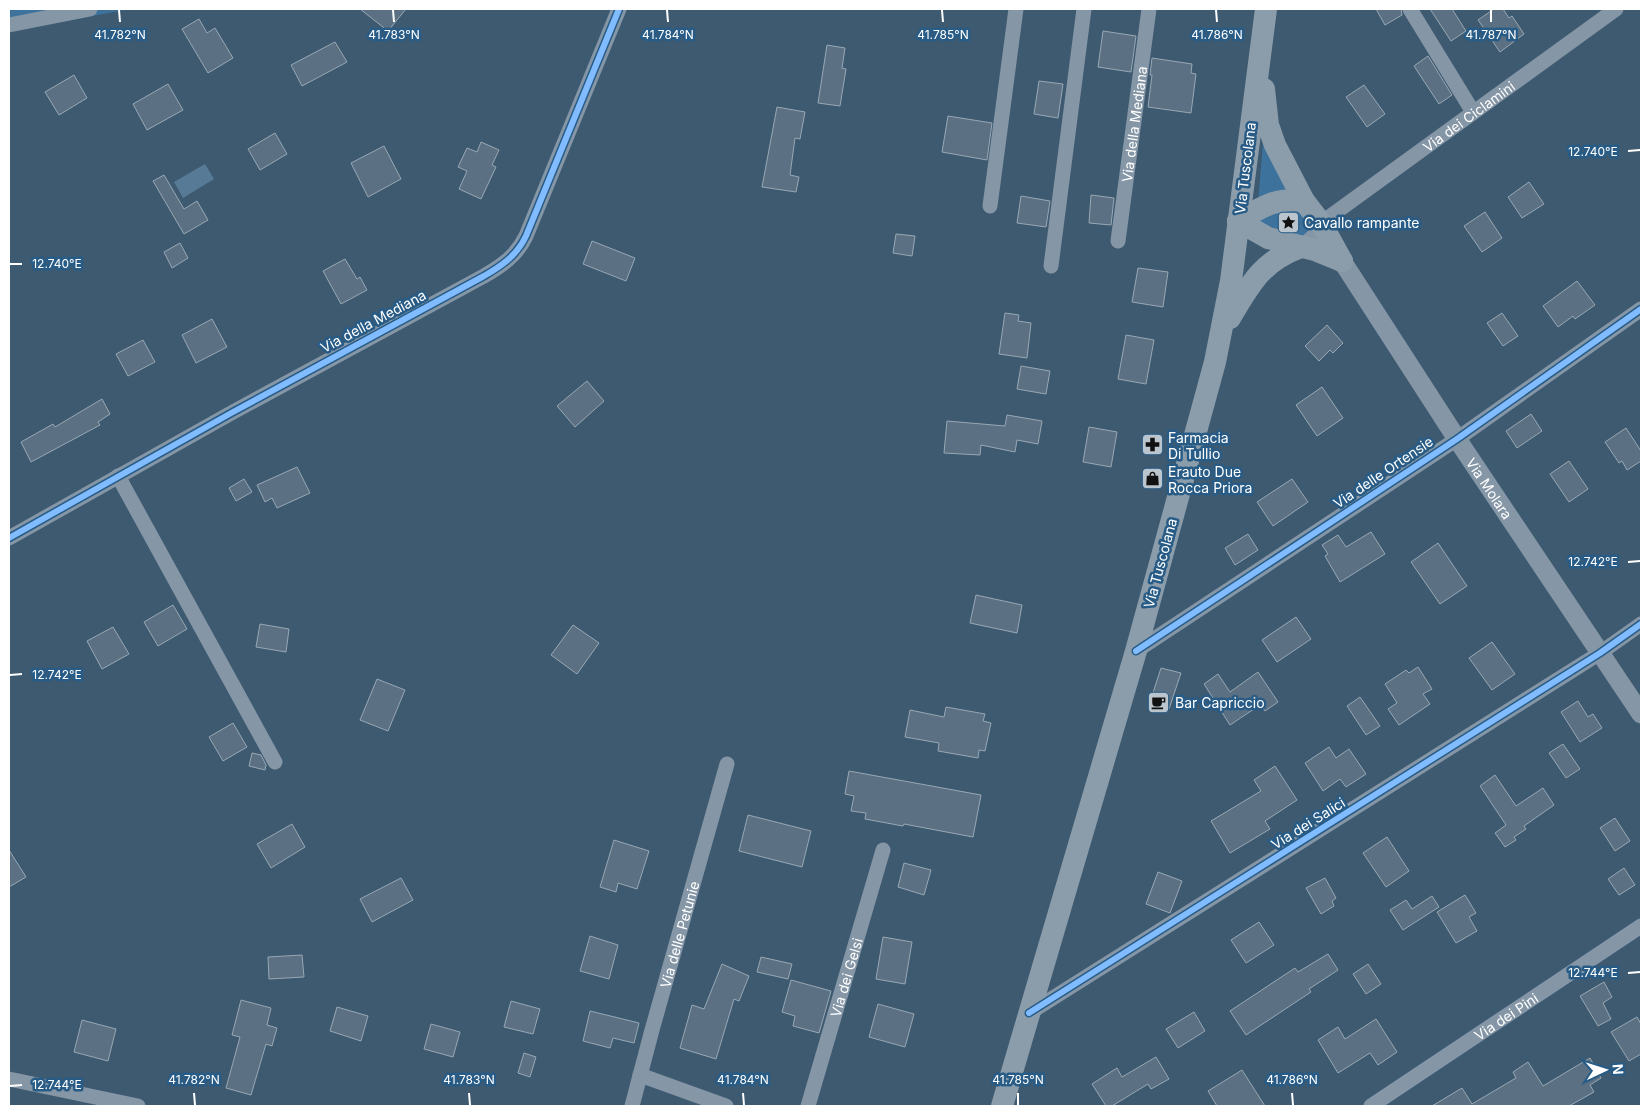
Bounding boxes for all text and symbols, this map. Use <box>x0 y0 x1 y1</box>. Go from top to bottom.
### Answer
text: 41.782°N <box>94 27 146 42</box>
text: 41.783°N <box>368 27 420 42</box>
text: 41.784°N <box>642 27 694 42</box>
text: 41.785°N <box>917 27 969 42</box>
text: 41.786°N <box>1191 27 1243 42</box>
text: 41.787°N <box>1465 27 1517 42</box>
street label: Via della Mediana <box>1117 65 1150 183</box>
street label: Via dei Ciclamini <box>1419 77 1518 155</box>
street label: Via Tuscolana <box>1231 121 1259 215</box>
text: 12.740°E <box>1568 144 1618 159</box>
place icon: Cavallo rampante <box>1276 210 1300 234</box>
place label: Cavallo rampante <box>1304 214 1420 231</box>
text: 12.740°E <box>32 256 82 271</box>
street label: Via della Mediana <box>317 286 429 356</box>
place label: Farmacia Di Tullio <box>1168 429 1229 462</box>
street label: Via delle Ortensie <box>1330 432 1436 512</box>
pharmacy icon: Farmacia Di Tullio <box>1140 433 1164 457</box>
street label: Via Molara <box>1463 454 1516 522</box>
place label: Erauto Due Rocca Priora <box>1168 463 1252 496</box>
shop icon: Erauto Due Rocca Priora <box>1140 467 1164 491</box>
street label: Via Tuscolana <box>1140 516 1180 610</box>
text: 12.742°E <box>1568 554 1618 569</box>
text: 12.742°E <box>32 667 82 682</box>
cafe icon: Bar Capriccio <box>1147 690 1171 714</box>
place label: Bar Capriccio <box>1175 694 1265 711</box>
street label: Via dei Salici <box>1268 794 1348 852</box>
street label: Via delle Petunie <box>656 879 702 990</box>
street label: Via dei Gelsi <box>826 936 865 1019</box>
text: 12.744°E <box>1568 965 1618 980</box>
street label: Via dei Pini <box>1471 989 1541 1043</box>
north arrow <box>1580 1045 1630 1095</box>
text: N <box>1610 1063 1627 1075</box>
text: 41.782°N <box>168 1072 220 1087</box>
text: 41.783°N <box>443 1072 495 1087</box>
text: 41.784°N <box>717 1072 769 1087</box>
text: 41.785°N <box>992 1072 1044 1087</box>
text: 41.786°N <box>1266 1072 1318 1087</box>
text: 12.744°E <box>32 1077 82 1092</box>

